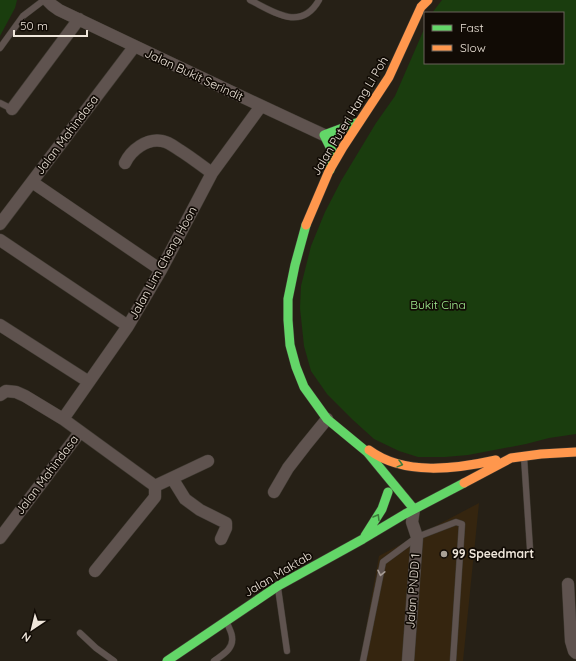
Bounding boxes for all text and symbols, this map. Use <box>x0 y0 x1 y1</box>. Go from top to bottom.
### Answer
scale bar <box>14 12 87 38</box>
legend <box>424 12 564 64</box>
text: 50 m <box>20 18 48 33</box>
text: Fast <box>460 20 484 35</box>
text: Slow <box>460 40 486 55</box>
street label: Jalan Bukit Serindit <box>143 45 246 104</box>
street label: Jalan Puteri Hang Li Poh <box>308 53 391 178</box>
street label: Jalan Mahindasa <box>32 92 101 177</box>
street label: Jalan Lim Cheng Hoon <box>125 204 200 322</box>
park label: Bukit Cina <box>410 297 466 312</box>
street label: Jalan Mahindasa <box>12 432 81 517</box>
one-way arrow <box>397 459 404 467</box>
one-way arrow <box>373 514 380 521</box>
place label: 99 Speedmart <box>452 546 534 561</box>
street label: Jalan Maktab <box>241 547 314 600</box>
marker: 99 Speedmart <box>439 549 449 559</box>
street label: Jalan PNDD 1 <box>402 553 423 629</box>
one-way arrow <box>378 570 386 576</box>
north arrow <box>12 609 52 649</box>
text: N <box>19 629 34 645</box>

